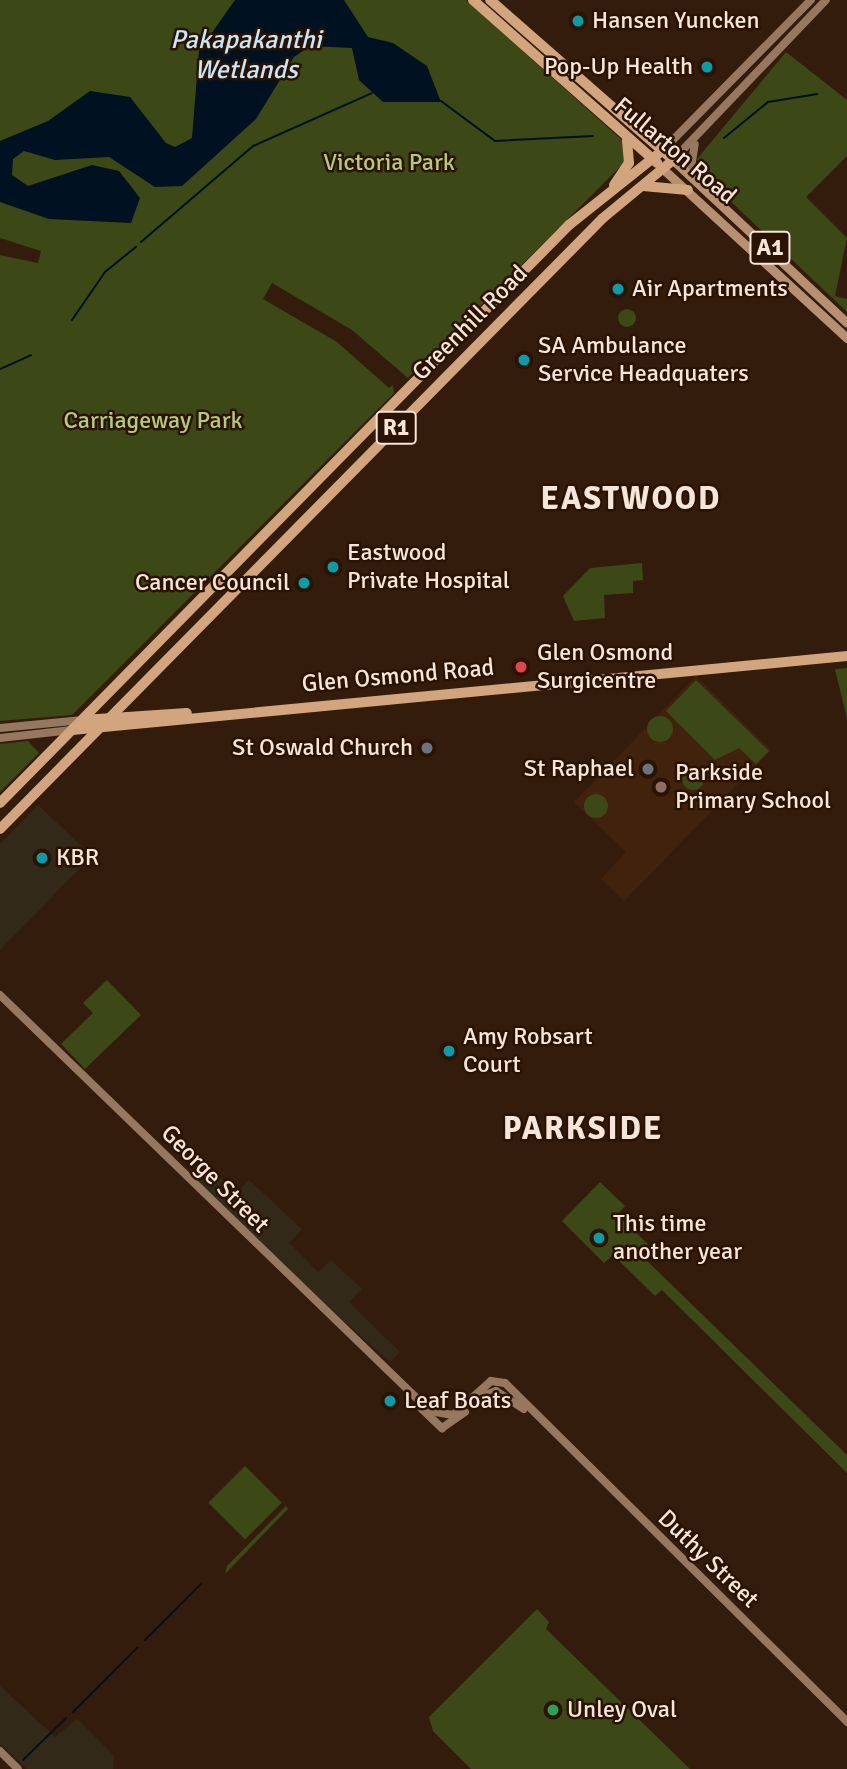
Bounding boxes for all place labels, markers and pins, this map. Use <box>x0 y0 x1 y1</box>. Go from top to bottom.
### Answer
place label: Hansen Yuncken <box>592 7 760 35</box>
marker: Hansen Yuncken <box>570 13 586 29</box>
place label: Pop-Up Health <box>544 53 693 81</box>
marker: Pop-Up Health <box>699 59 715 75</box>
place label: Air Apartments <box>632 275 788 303</box>
marker: Air Apartments <box>610 281 626 297</box>
place label: SA Ambulance Service Headquaters <box>538 332 749 388</box>
marker: SA Ambulance Service Headquaters <box>516 352 532 368</box>
place label: Eastwood Private Hospital <box>347 539 510 595</box>
marker: Eastwood Private Hospital <box>325 559 341 575</box>
place label: Cancer Council <box>135 569 290 597</box>
marker: Cancer Council <box>296 575 312 591</box>
place label: Glen Osmond Surgicentre <box>537 639 673 695</box>
marker: Glen Osmond Surgicentre <box>511 657 531 677</box>
place label: St Oswald Church <box>232 734 413 762</box>
marker: St Oswald Church <box>419 740 435 756</box>
place label: St Raphael <box>524 755 634 783</box>
place label: Parkside Primary School <box>675 759 831 815</box>
marker: St Raphael <box>640 761 656 777</box>
marker: Parkside Primary School <box>653 779 669 795</box>
place label: KBR <box>56 844 99 872</box>
marker: KBR <box>34 850 50 866</box>
place label: Amy Robsart Court <box>463 1023 593 1079</box>
marker: Amy Robsart Court <box>441 1043 457 1059</box>
place label: This time another year <box>613 1210 742 1266</box>
marker: This time another year <box>591 1230 607 1246</box>
place label: Leaf Boats <box>404 1387 511 1415</box>
marker: Leaf Boats <box>382 1393 398 1409</box>
place label: Unley Oval <box>567 1696 677 1724</box>
marker: Unley Oval <box>545 1702 561 1718</box>

